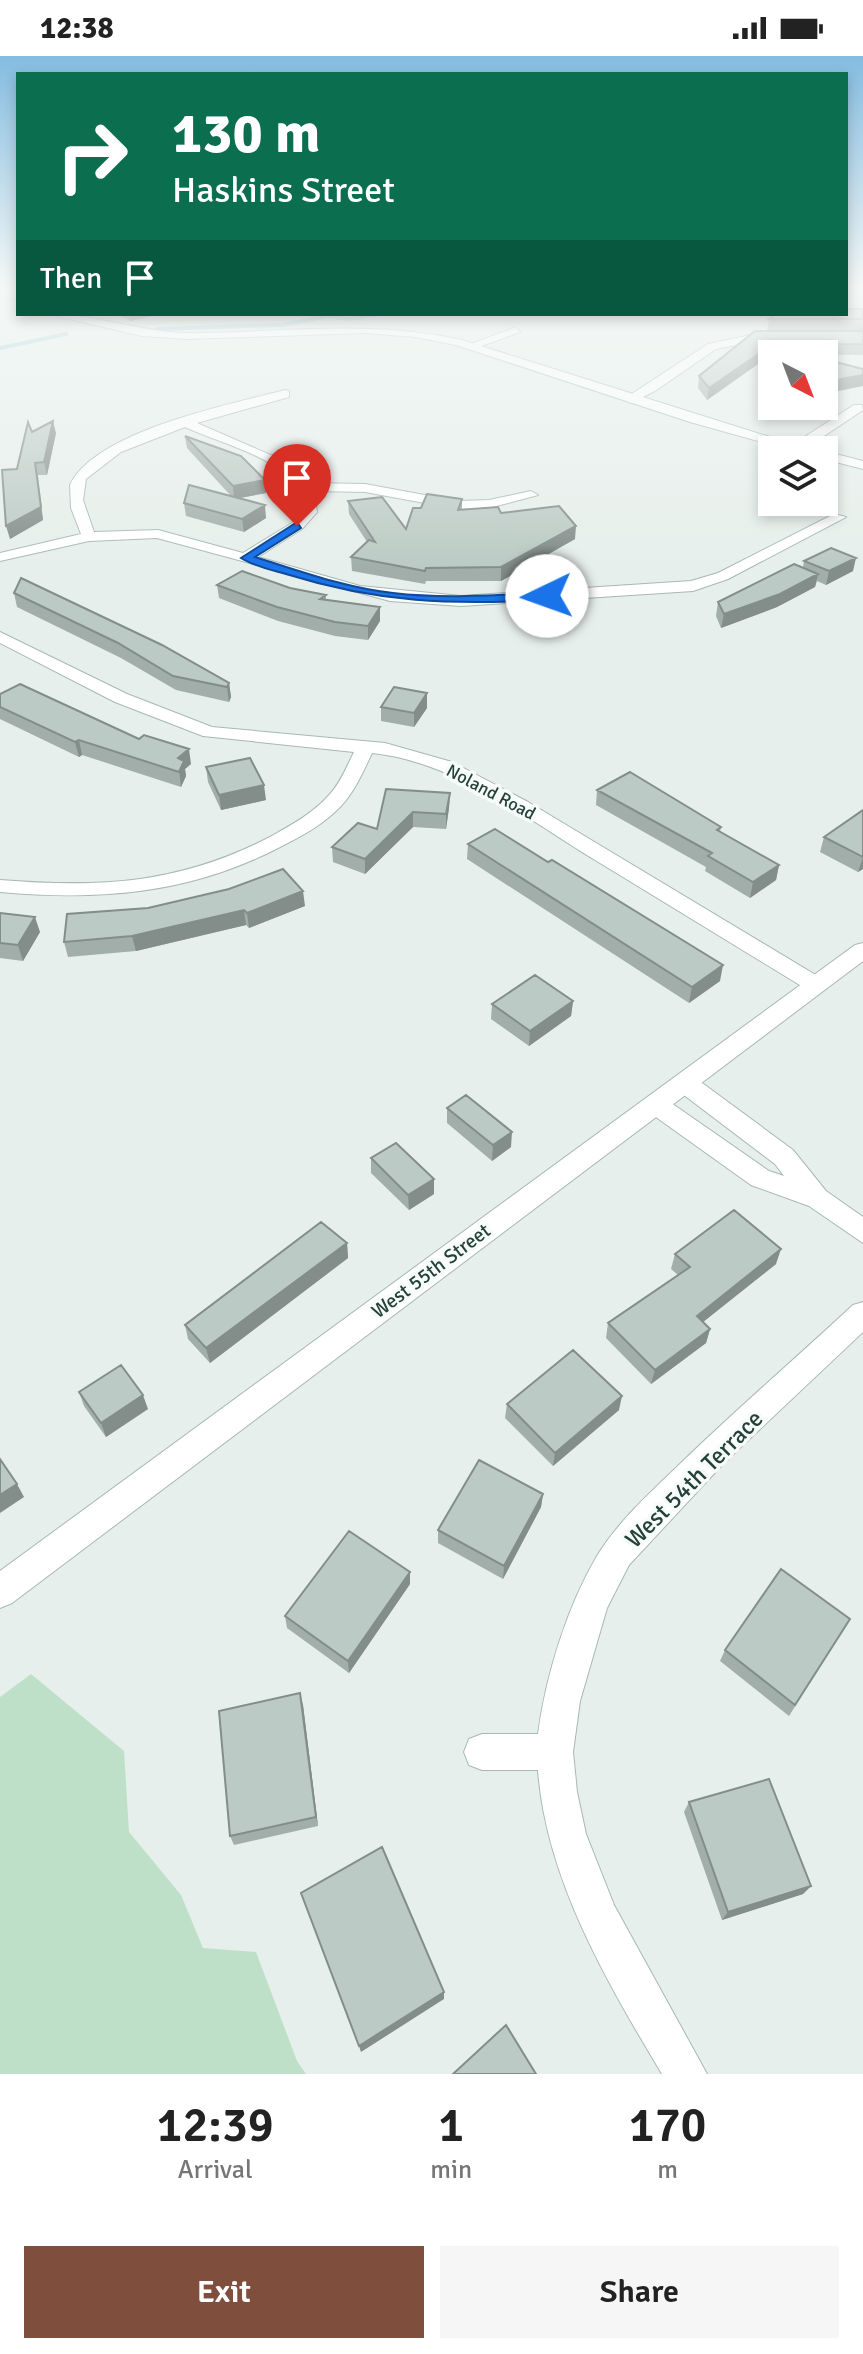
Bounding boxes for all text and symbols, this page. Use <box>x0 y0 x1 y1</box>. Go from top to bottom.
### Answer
text: 12:38 <box>40 10 114 47</box>
text: 130 m <box>172 99 320 168</box>
icon: right <box>40 104 144 208</box>
text: Haskins Street <box>172 168 395 213</box>
icon: arrive <box>118 256 162 300</box>
text: Then <box>40 260 102 297</box>
north arrow <box>758 340 838 420</box>
map controls <box>758 340 838 516</box>
button: layers <box>758 436 838 516</box>
pin <box>263 444 331 526</box>
icon: arrive <box>275 456 319 500</box>
position arrow <box>505 554 589 638</box>
street label: Noland Road <box>443 759 539 825</box>
street label: West 55th Street <box>367 1218 495 1324</box>
street label: West 54th Terrace <box>619 1404 769 1554</box>
text: 12:39 <box>157 2096 274 2155</box>
text: 1 <box>438 2096 464 2155</box>
text: 170 <box>629 2096 706 2155</box>
text: Arrival <box>178 2154 253 2186</box>
text: min <box>430 2154 472 2186</box>
text: m <box>657 2154 678 2186</box>
button: Exit <box>24 2246 424 2338</box>
button: Share <box>440 2246 839 2338</box>

